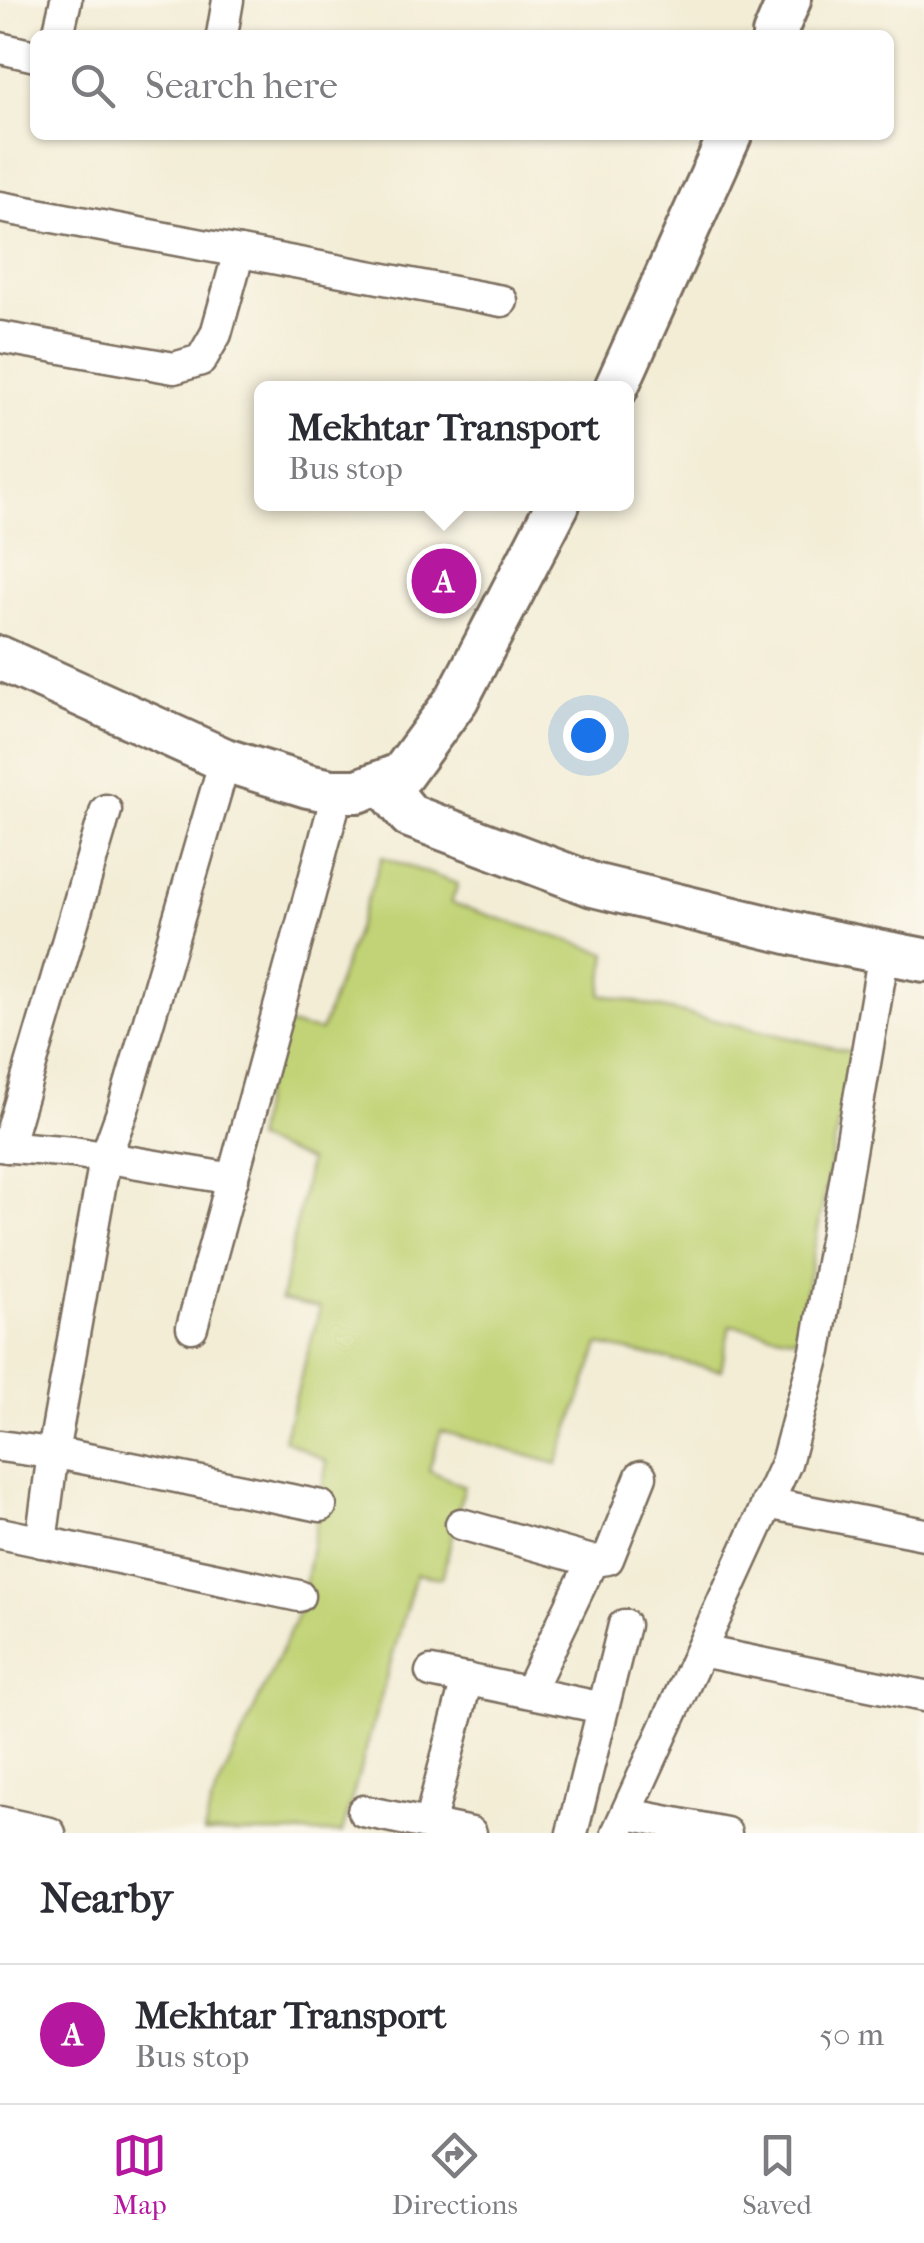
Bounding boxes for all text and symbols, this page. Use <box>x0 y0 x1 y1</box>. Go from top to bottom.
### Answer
search box <box>30 30 894 140</box>
icon: search <box>65 58 120 113</box>
text: Search here <box>145 63 338 108</box>
popup <box>254 381 634 511</box>
text: Mekhtar Transport <box>288 405 600 450</box>
text: Bus stop <box>288 450 403 487</box>
pin: A <box>412 544 476 618</box>
your location <box>563 710 614 761</box>
text: Nearby <box>40 1874 172 1923</box>
text: Mekhtar Transport <box>135 1993 446 2038</box>
text: A <box>62 2016 83 2053</box>
text: 50 m <box>819 2016 884 2053</box>
text: Bus stop <box>135 2038 249 2075</box>
tab: Map <box>112 2128 167 2221</box>
tab: Directions <box>392 2128 518 2221</box>
tab: Saved <box>742 2128 812 2221</box>

